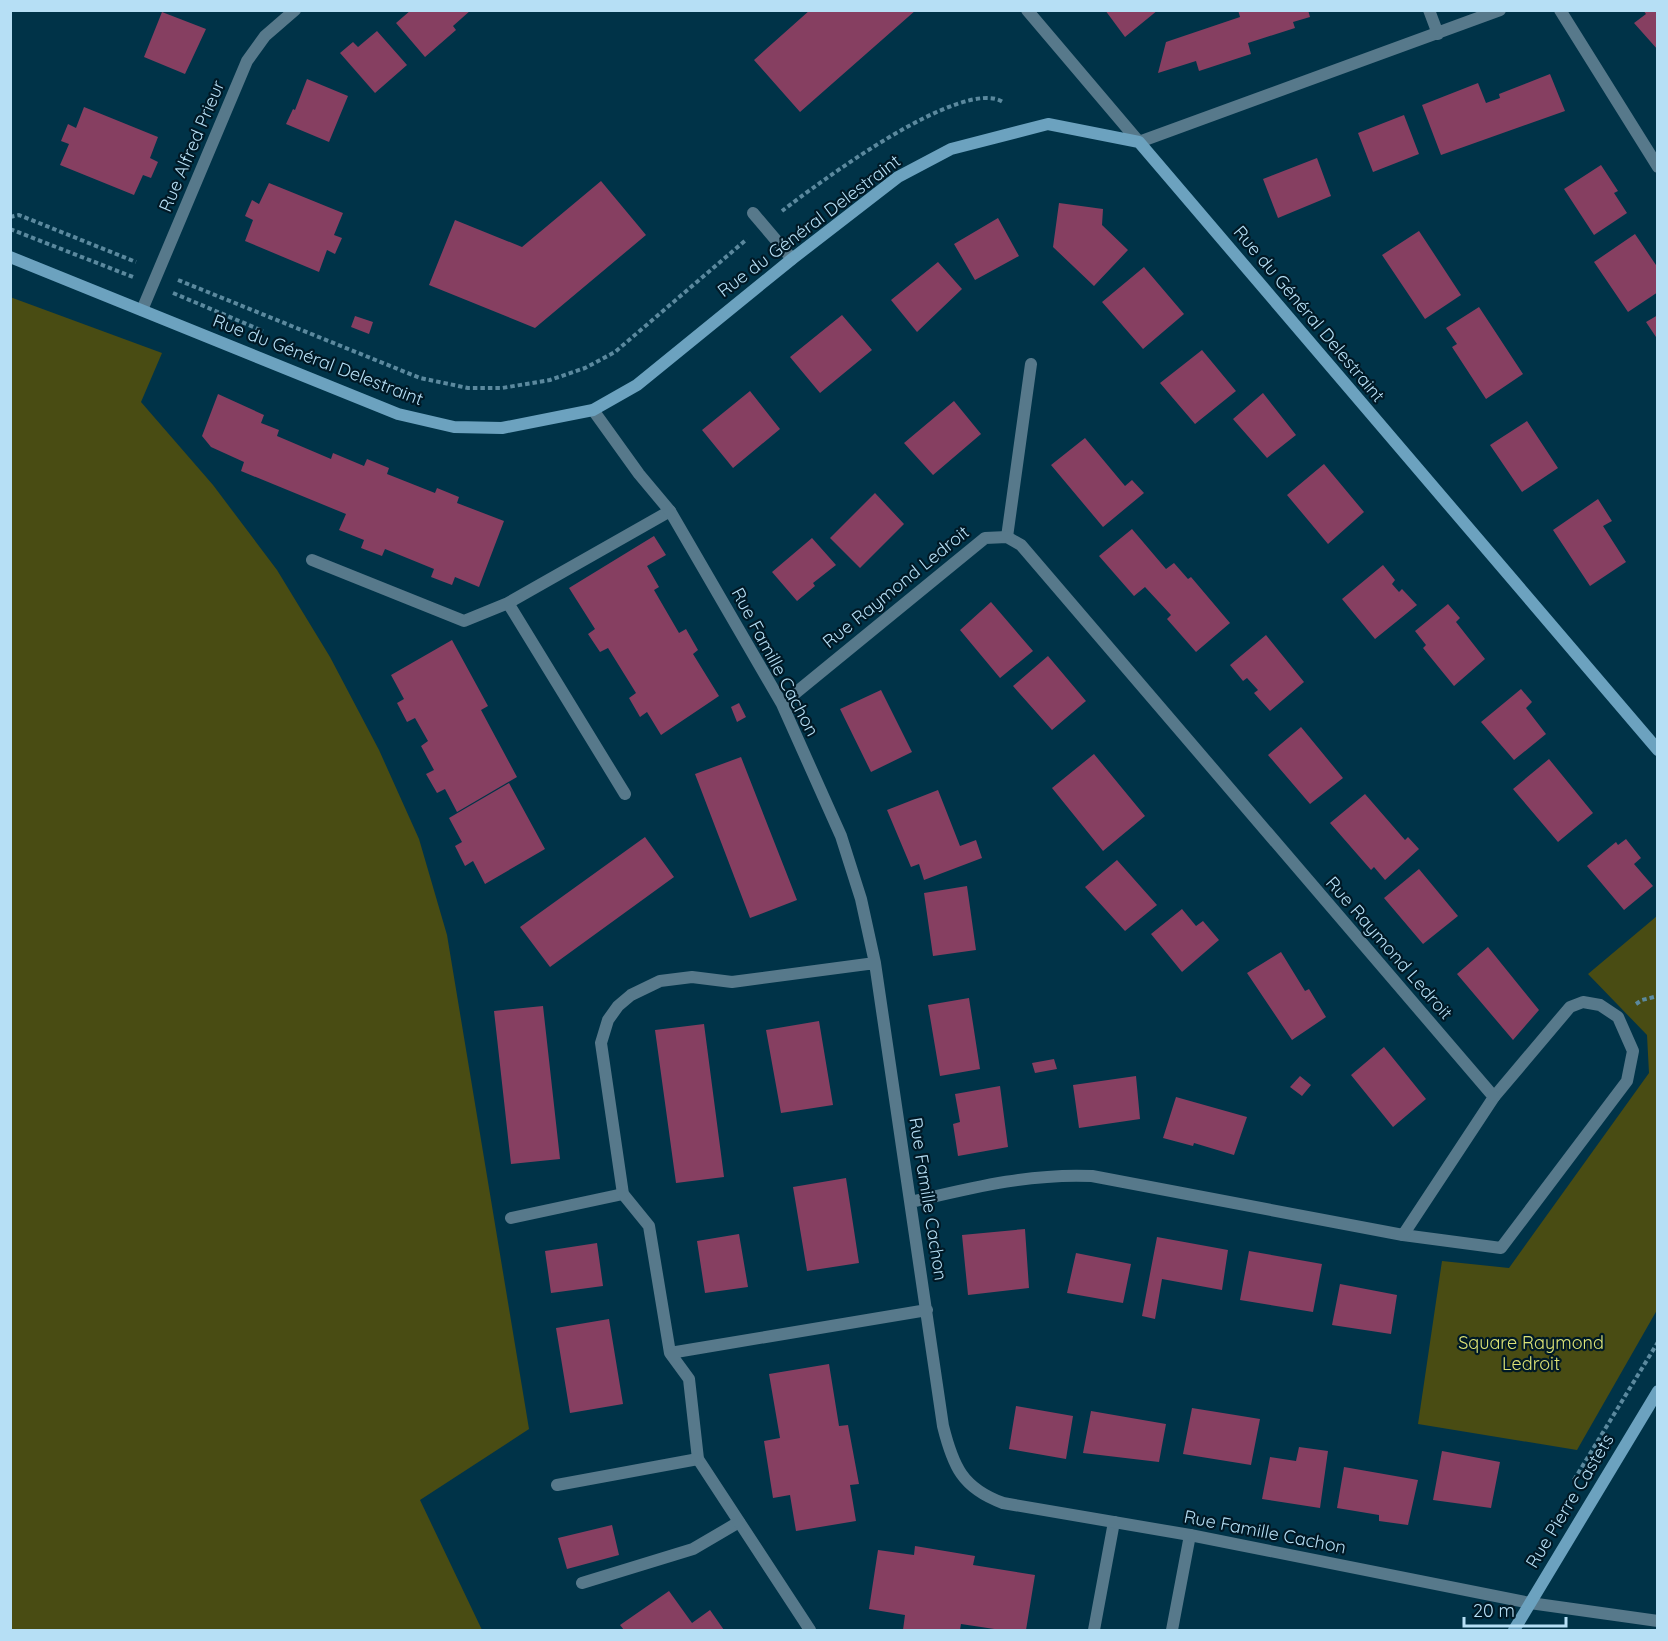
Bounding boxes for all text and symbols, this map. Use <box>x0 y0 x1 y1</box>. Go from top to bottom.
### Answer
street label: Rue Alfred Prieur <box>153 76 230 215</box>
street label: Rue du Général Delestraint <box>713 149 905 302</box>
street label: Rue du Général Delestraint <box>1229 221 1390 407</box>
street label: Rue du Général Delestraint <box>210 309 427 410</box>
street label: Rue Raymond Ledroit <box>818 520 974 653</box>
street label: Rue Famille Cachon <box>727 584 824 740</box>
street label: Rue Raymond Ledroit <box>1321 871 1458 1024</box>
street label: Rue Famille Cachon <box>904 1116 953 1282</box>
park label: Square Raymond Ledroit <box>1458 1331 1604 1375</box>
street label: Rue Pierre Castets <box>1520 1429 1619 1572</box>
street label: Rue Famille Cachon <box>1182 1504 1348 1559</box>
scale bar <box>1464 1590 1566 1628</box>
text: 20 m <box>1473 1599 1515 1622</box>

